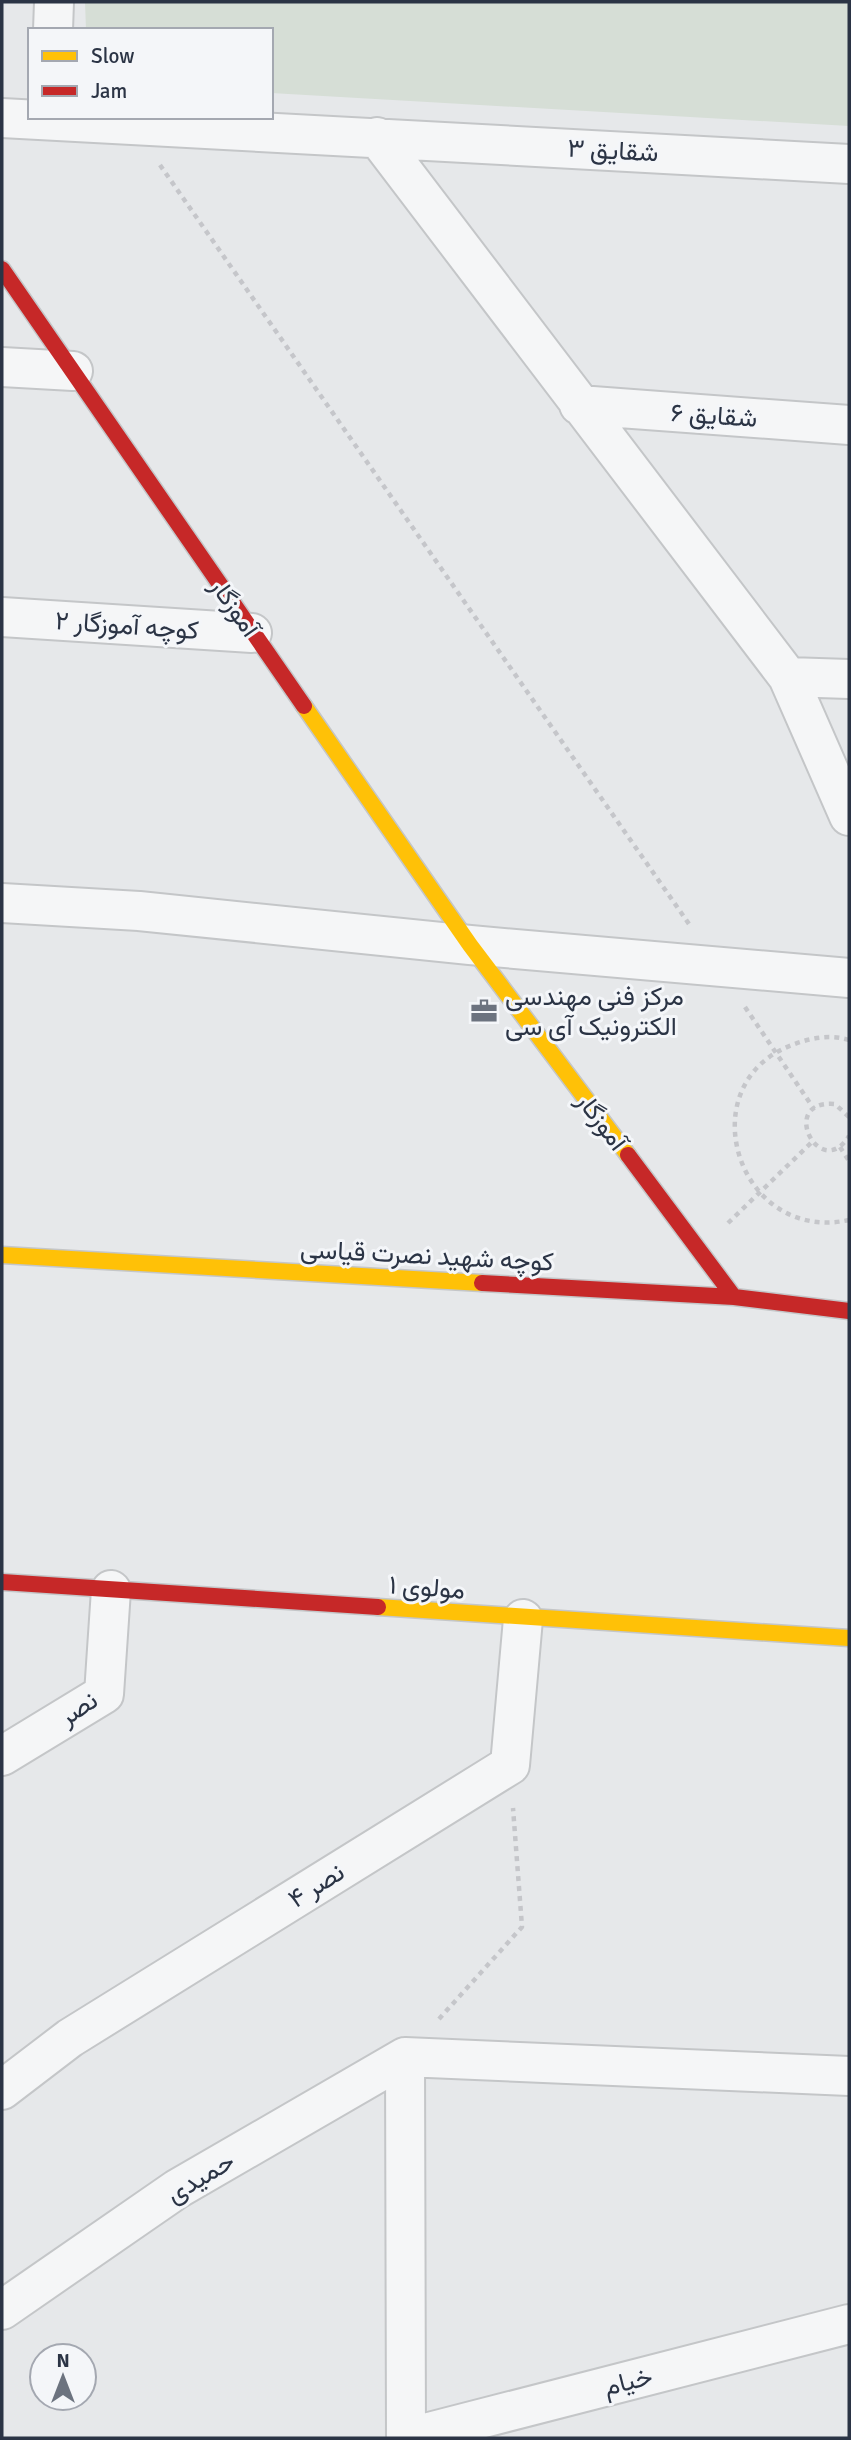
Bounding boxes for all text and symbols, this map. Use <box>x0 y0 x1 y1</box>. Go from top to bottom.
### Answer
legend <box>28 28 273 119</box>
text: Slow <box>91 43 135 69</box>
text: Jam <box>91 78 127 104</box>
street label: شقایق ۳ <box>567 133 659 169</box>
street label: شقایق ۶ <box>670 397 758 435</box>
street label: آموزگار <box>202 571 267 645</box>
street label: کوچه آموزگار ۲ <box>54 605 200 648</box>
place label: مرکز فنی مهندسی الکترونیک آی سی <box>505 981 684 1043</box>
office icon: مرکز فنی مهندسی الکترونیک آی سی <box>469 996 499 1026</box>
street label: آموزگار <box>568 1085 635 1159</box>
street label: کوچه شهید نصرت قیاسی <box>299 1233 555 1280</box>
street label: مولوی ۱ <box>388 1569 466 1607</box>
street label: نصر <box>52 1684 104 1734</box>
street label: نصر ۴ <box>282 1856 351 1915</box>
street label: حمیدی <box>161 2145 240 2211</box>
north arrow <box>28 2342 98 2412</box>
text: N <box>56 2349 70 2373</box>
street label: خیام <box>601 2361 656 2403</box>

